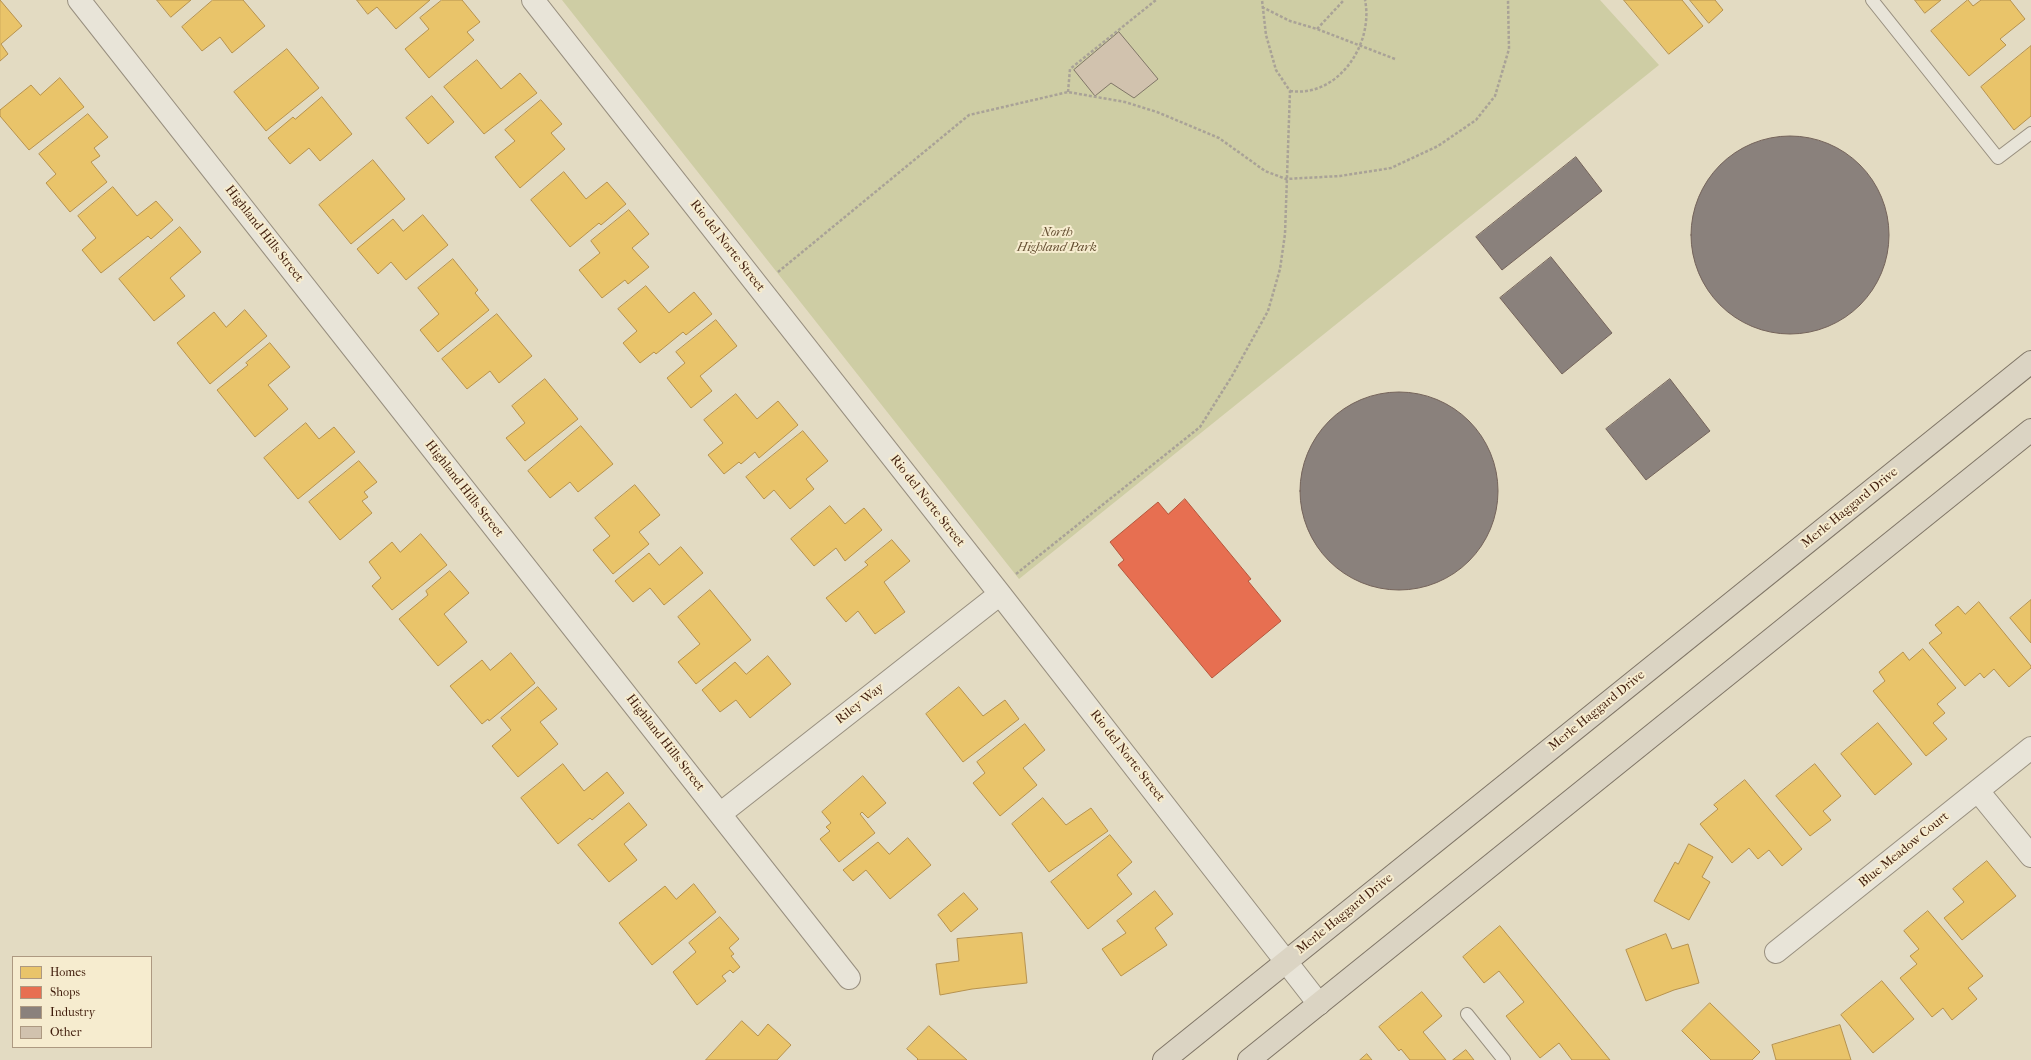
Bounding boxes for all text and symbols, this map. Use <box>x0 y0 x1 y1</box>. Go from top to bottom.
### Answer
street label: Highland Hills Street <box>221 183 307 285</box>
street label: Rio del Norte Street <box>686 197 768 295</box>
park label: North Highland Park <box>1017 225 1097 256</box>
street label: Highland Hills Street <box>421 438 507 540</box>
street label: Rio del Norte Street <box>886 452 968 550</box>
street label: Merle Haggard Drive <box>1799 464 1901 552</box>
street label: Merle Haggard Drive <box>1546 667 1648 755</box>
street label: Riley Way <box>833 680 887 728</box>
street label: Highland Hills Street <box>622 692 708 794</box>
street label: Rio del Norte Street <box>1086 707 1168 805</box>
street label: Blue Meadow Court <box>1856 809 1952 891</box>
street label: Merle Haggard Drive <box>1294 870 1396 958</box>
legend <box>12 956 152 1048</box>
text: Homes <box>50 965 86 979</box>
text: Shops <box>50 985 80 999</box>
text: Industry <box>50 1005 95 1019</box>
text: Other <box>50 1025 82 1039</box>

